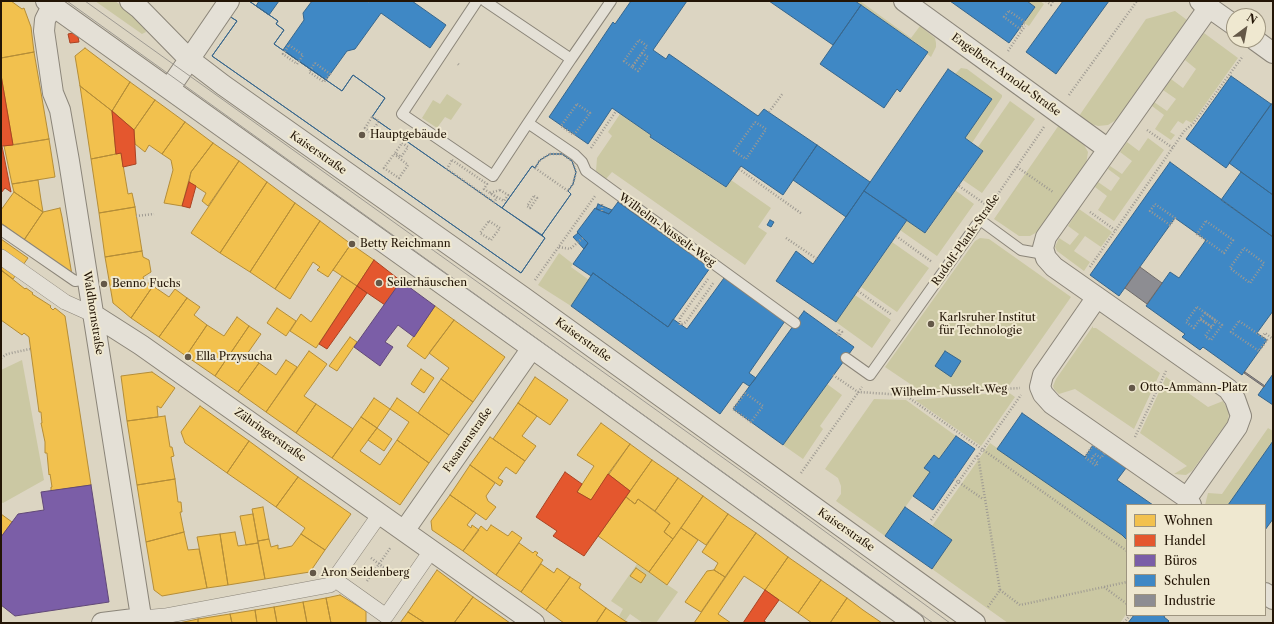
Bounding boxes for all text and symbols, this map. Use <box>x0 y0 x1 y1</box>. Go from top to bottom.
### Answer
north arrow <box>1226 8 1266 48</box>
text: N <box>1244 10 1260 27</box>
street label: Engelbert-Arnold-Straße <box>949 31 1063 119</box>
place label: Hauptgebäude <box>370 128 447 142</box>
street label: Kaiserstraße <box>287 129 349 177</box>
marker: Hauptgebäude <box>357 130 367 140</box>
street label: Wilhelm-Nusselt-Weg <box>616 191 718 269</box>
street label: Rudolf-Plank-Straße <box>929 192 1003 288</box>
place label: Betty Reichmann <box>360 237 451 251</box>
marker: Betty Reichmann <box>347 239 357 249</box>
street label: Waldhornstraße <box>80 270 106 356</box>
place label: Seilerhäuschen <box>387 276 467 290</box>
place label: Benno Fuchs <box>112 277 181 291</box>
marker: Seilerhäuschen <box>374 278 384 288</box>
marker: Benno Fuchs <box>99 279 109 289</box>
place label: Karlsruher Institut für Technologie <box>939 311 1036 337</box>
street label: Kaiserstraße <box>552 315 614 365</box>
marker: Karlsruher Institut für Technologie <box>926 319 936 329</box>
place label: Ella Przysucha <box>196 350 272 364</box>
marker: Ella Przysucha <box>183 352 193 362</box>
place label: Otto-Ammann-Platz <box>1140 381 1247 395</box>
street label: Wilhelm-Nusselt-Weg <box>891 382 1007 400</box>
marker: Otto-Ammann-Platz <box>1127 383 1137 393</box>
street label: Zähringerstraße <box>232 405 308 465</box>
street label: Fasanenstraße <box>441 405 495 475</box>
legend <box>1126 504 1266 616</box>
street label: Kaiserstraße <box>815 506 877 554</box>
text: Wohnen <box>1164 513 1213 528</box>
text: Handel <box>1164 533 1206 548</box>
text: Büros <box>1164 553 1197 568</box>
place label: Aron Seidenberg <box>321 566 409 580</box>
marker: Aron Seidenberg <box>308 568 318 578</box>
text: Schulen <box>1164 573 1210 588</box>
text: Industrie <box>1164 593 1216 608</box>

